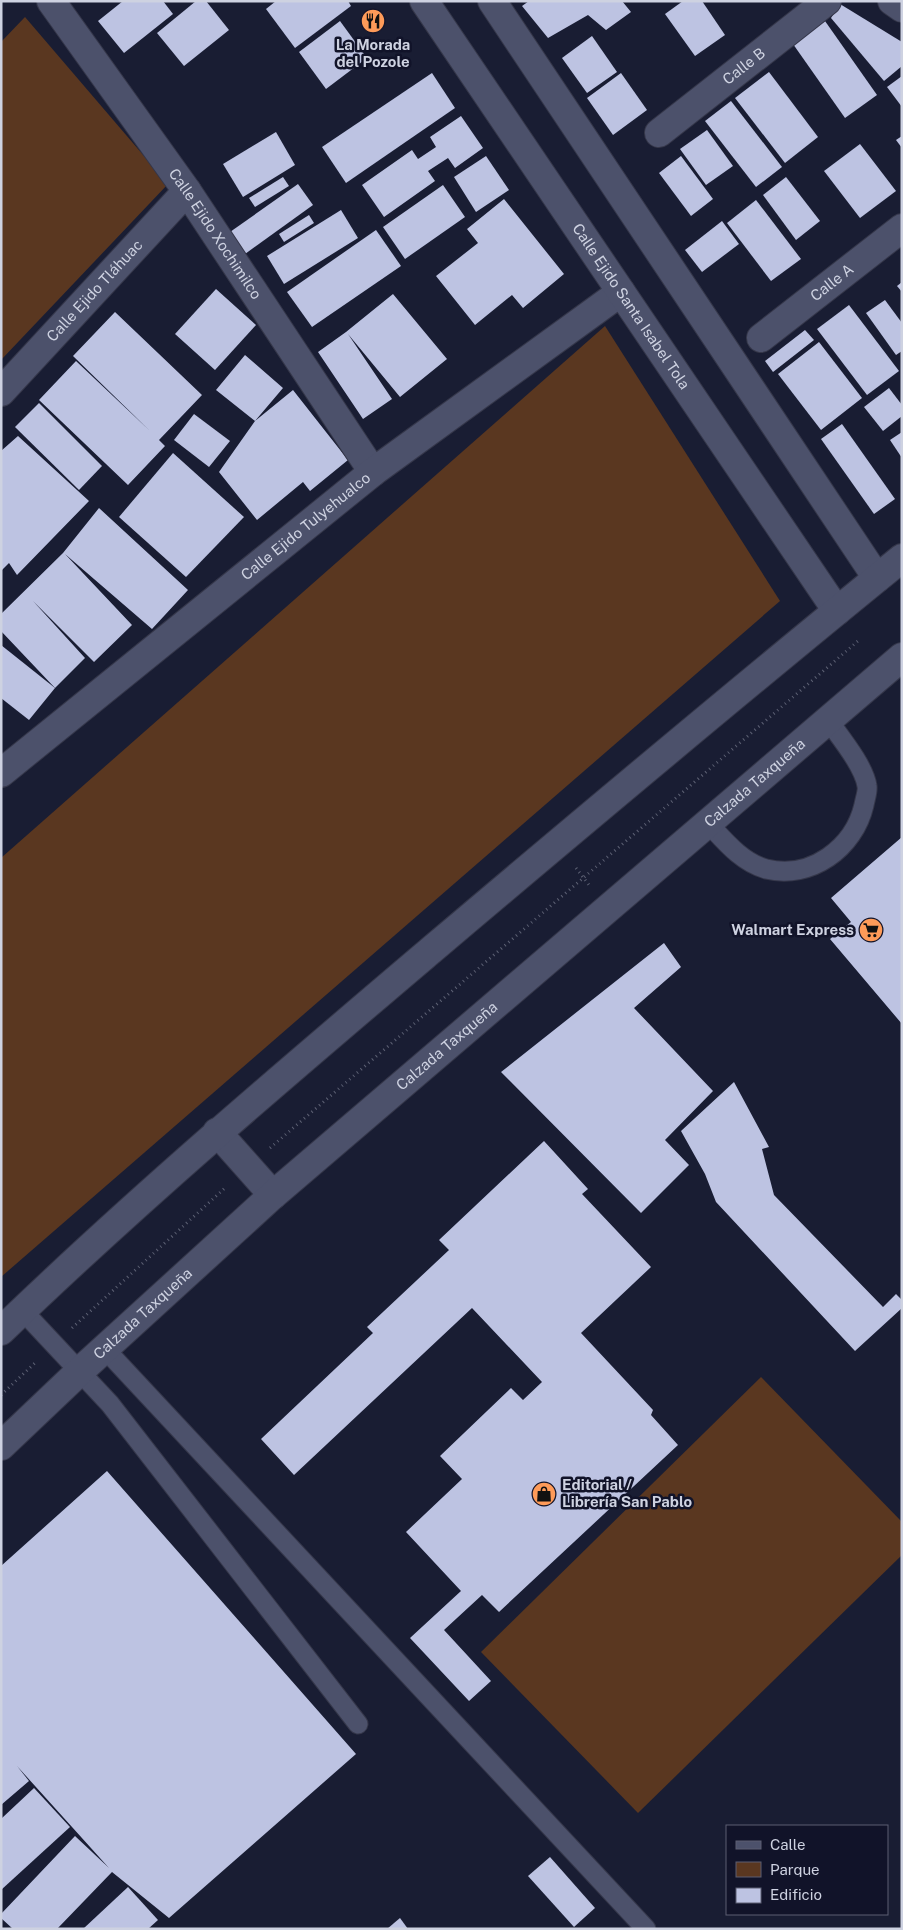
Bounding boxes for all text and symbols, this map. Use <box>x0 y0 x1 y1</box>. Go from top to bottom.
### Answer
restaurant icon: La Morada del Pozole <box>360 8 386 34</box>
place label: La Morada del Pozole <box>336 36 410 70</box>
street label: Calle B <box>719 44 768 88</box>
street label: Calle Ejido Xochimilco <box>166 165 265 302</box>
street label: Calle Ejido Santa Isabel Tola <box>569 220 693 392</box>
street label: Calle Ejido Tláhuac <box>43 236 146 345</box>
street label: Calle A <box>807 260 857 304</box>
street label: Calle Ejido Tulyehualco <box>237 469 373 583</box>
street label: Calzada Taxqueña <box>701 735 808 830</box>
supermarket icon: Walmart Express <box>858 917 884 943</box>
place label: Walmart Express <box>731 921 854 938</box>
street label: Calzada Taxqueña <box>393 998 500 1094</box>
street label: Calzada Taxqueña <box>90 1264 195 1362</box>
place label: Editorial / Librería San Pablo <box>562 1476 692 1510</box>
shop icon: Editorial / Librería San Pablo <box>531 1481 557 1507</box>
legend <box>726 1825 888 1915</box>
text: Calle <box>770 1836 806 1853</box>
text: Parque <box>770 1861 820 1878</box>
text: Edificio <box>770 1886 822 1903</box>

